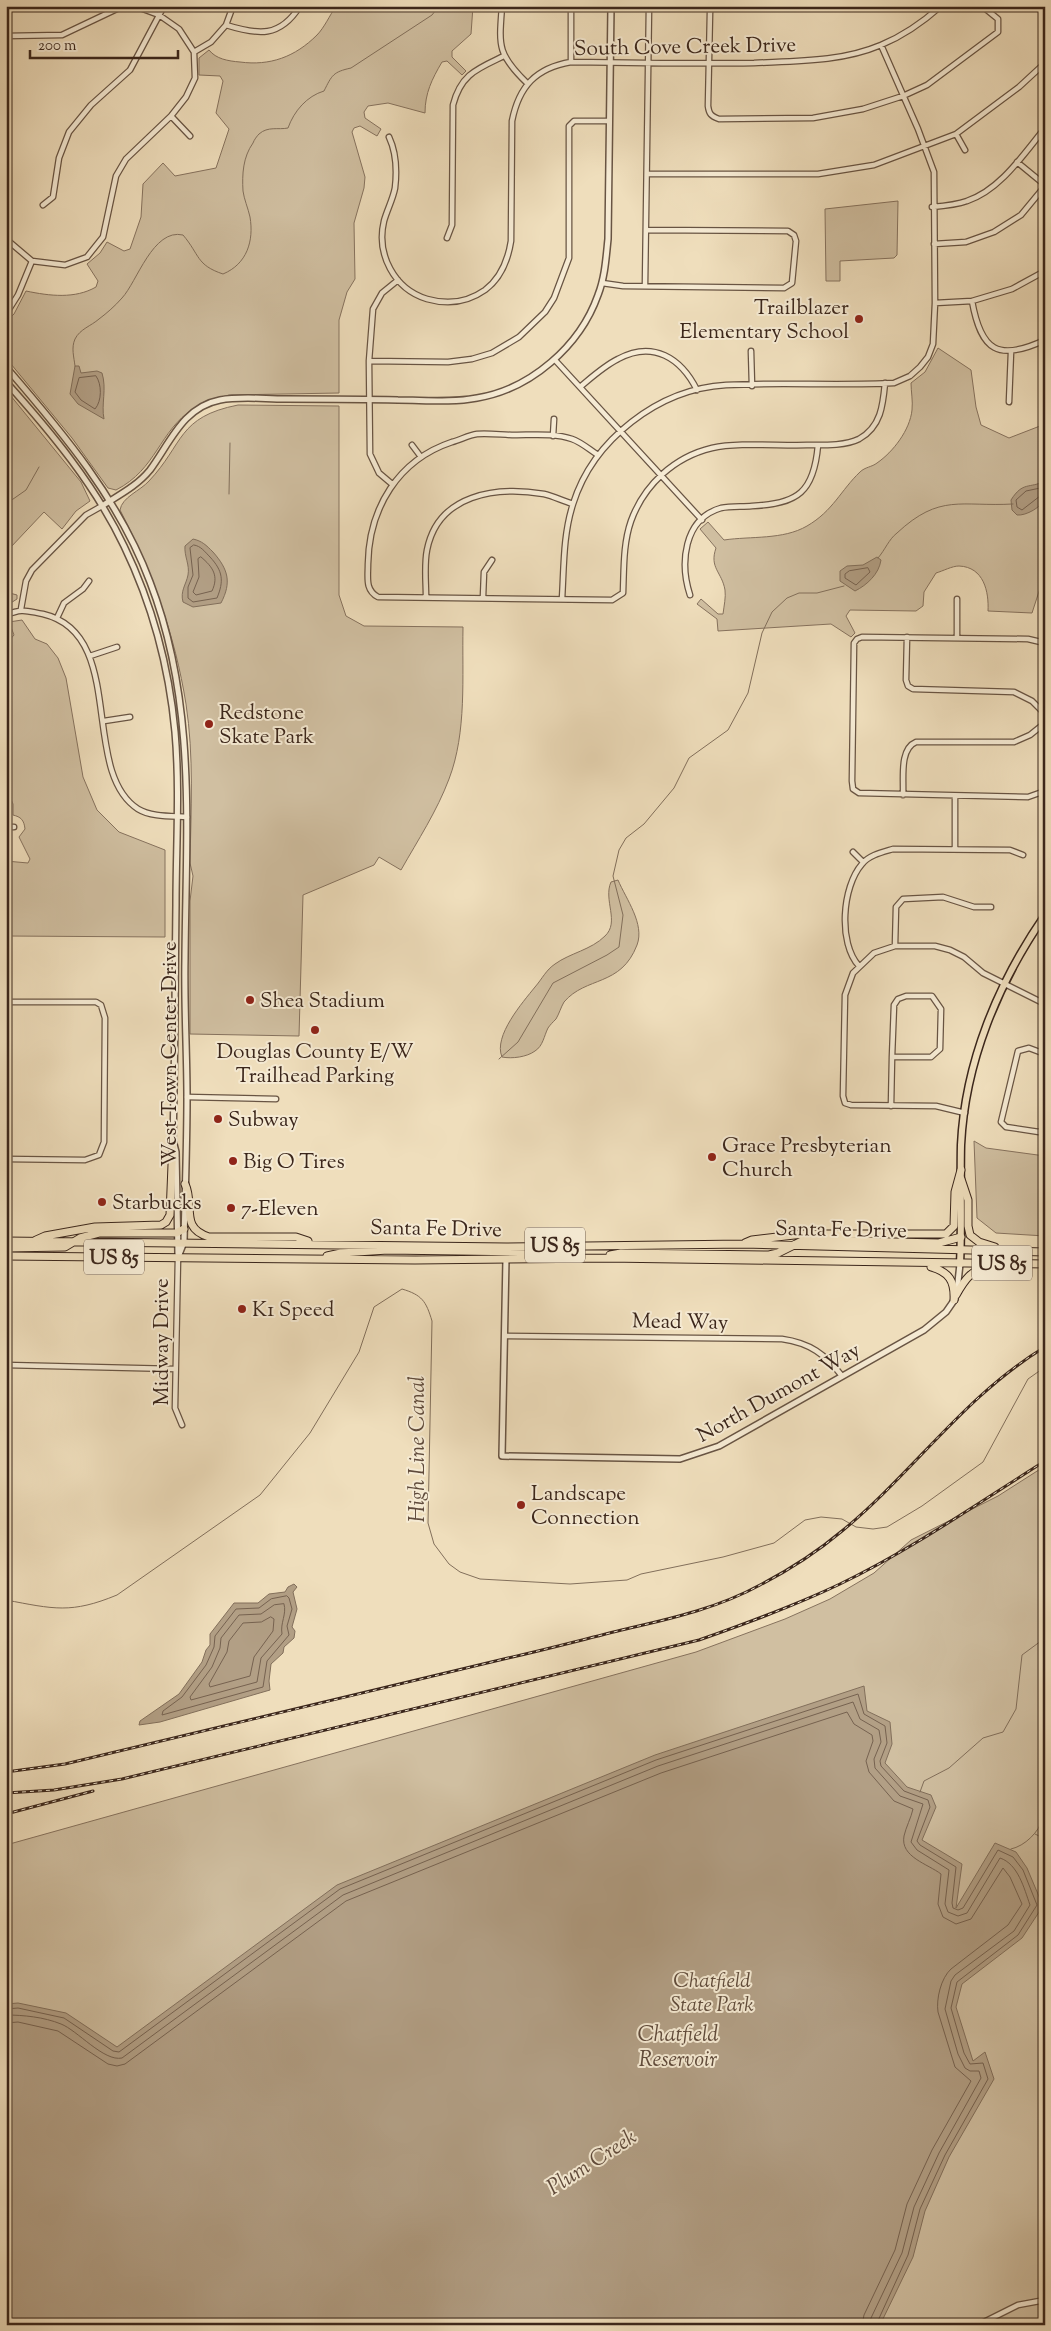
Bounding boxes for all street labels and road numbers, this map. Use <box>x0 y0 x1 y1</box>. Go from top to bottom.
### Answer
street label: South Cove Creek Drive <box>574 31 796 65</box>
street label: West Town Center Drive <box>156 941 186 1167</box>
street label: Santa Fe Drive <box>370 1214 502 1246</box>
street label: Santa Fe Drive <box>775 1215 907 1247</box>
road number: US 85 <box>525 1228 585 1262</box>
road number: US 85 <box>84 1240 144 1274</box>
road number: US 85 <box>972 1246 1032 1280</box>
street label: Midway Drive <box>148 1278 178 1406</box>
street label: Mead Way <box>631 1307 729 1339</box>
street label: North Dumont Way <box>692 1336 867 1451</box>

